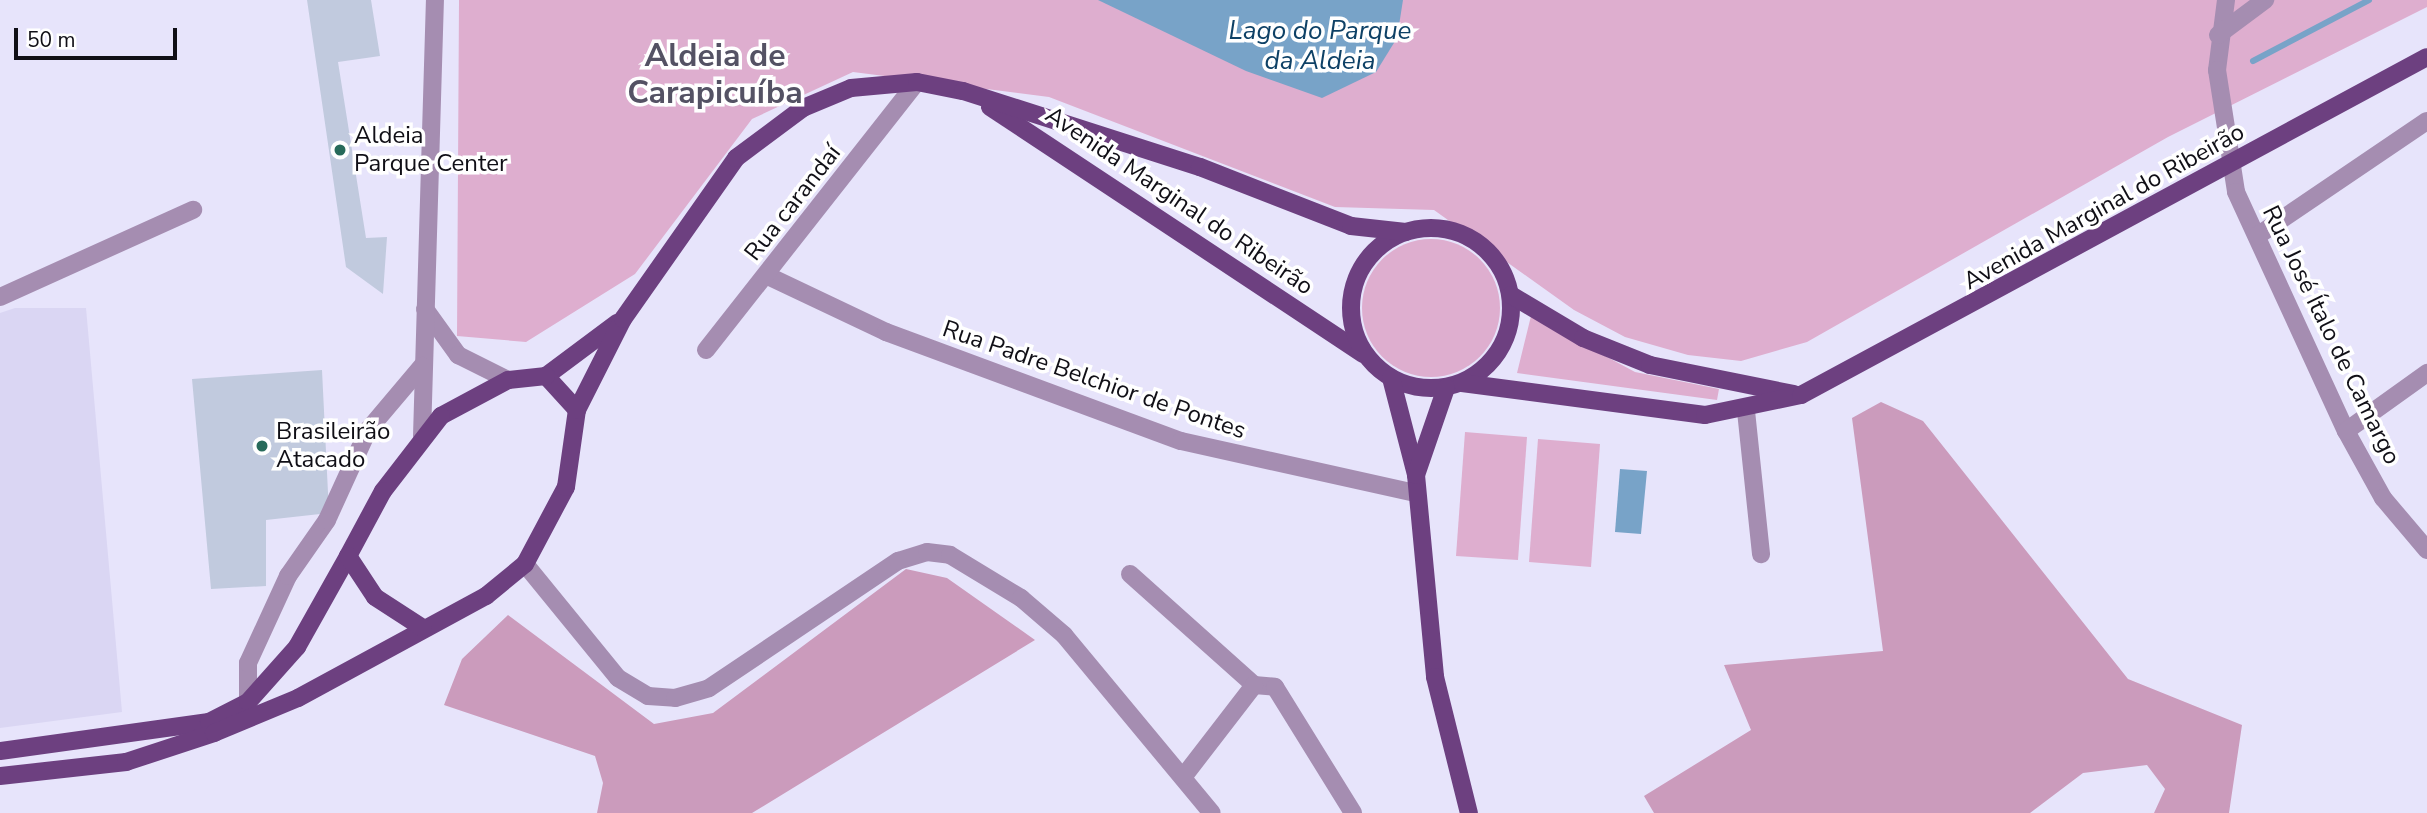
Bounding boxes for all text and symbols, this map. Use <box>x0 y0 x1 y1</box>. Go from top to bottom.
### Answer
scale bar <box>18 14 180 58</box>
water label: Lago do Parque da Aldeia <box>1229 15 1411 76</box>
text: 50 m <box>27 26 76 54</box>
district label: Aldeia de Carapicuíba <box>627 38 803 113</box>
street label: Avenida Marginal do Ribeirão <box>1040 100 1318 302</box>
street label: Avenida Marginal do Ribeirão <box>1958 118 2250 296</box>
place label: Aldeia Parque Center <box>354 122 508 178</box>
street label: Rua carandaí <box>739 139 847 267</box>
marker: Aldeia Parque Center <box>332 142 348 158</box>
street label: Rua José Ítalo de Camargo <box>2256 201 2406 469</box>
street label: Rua Padre Belchior de Pontes <box>939 315 1249 445</box>
place label: Brasileirão Atacado <box>276 418 390 474</box>
marker: Brasileirão Atacado <box>254 438 270 454</box>

